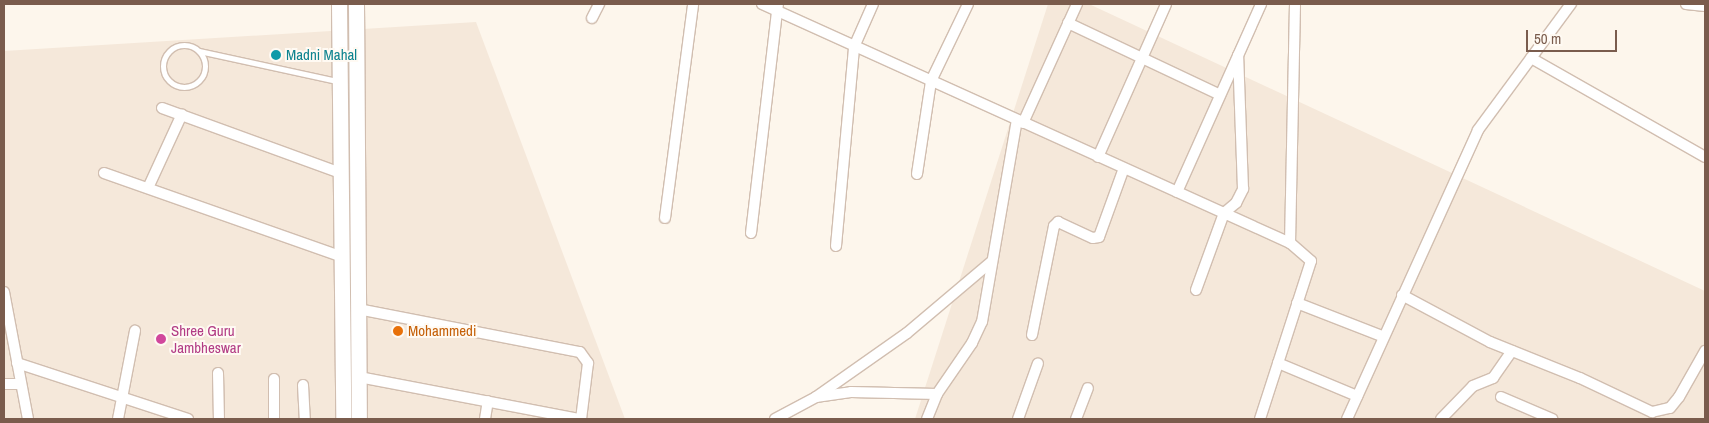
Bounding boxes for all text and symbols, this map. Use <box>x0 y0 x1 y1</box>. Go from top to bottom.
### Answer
scale bar <box>1529 20 1620 52</box>
text: 50 m <box>1534 28 1561 49</box>
place label: Madni Mahal <box>286 46 357 64</box>
marker: Madni Mahal <box>270 49 282 61</box>
place label: Shree Guru Jambheswar <box>171 321 241 356</box>
place label: Mohammedi <box>408 322 476 340</box>
marker: Mohammedi <box>392 325 404 337</box>
marker: Shree Guru Jambheswar <box>155 333 167 345</box>

